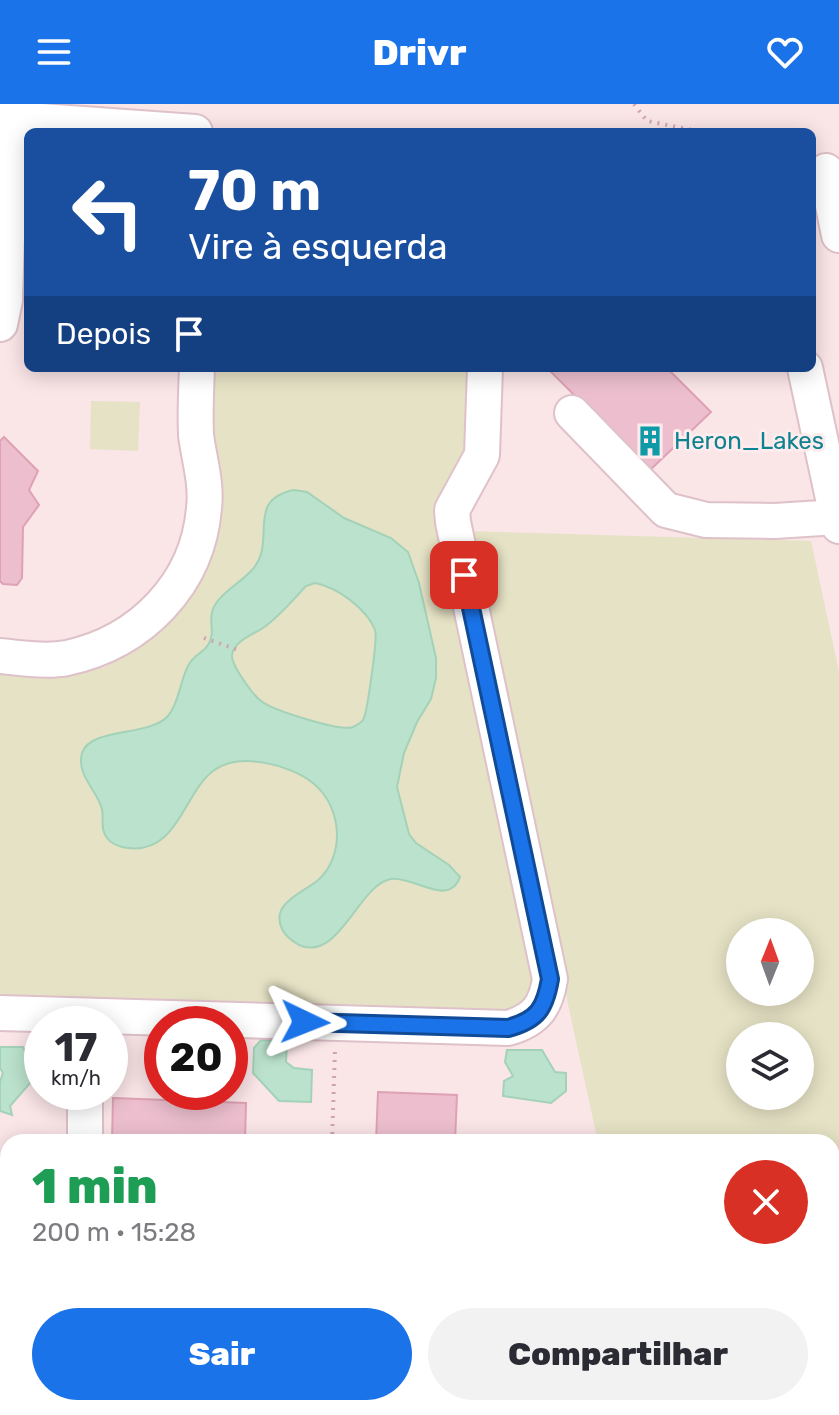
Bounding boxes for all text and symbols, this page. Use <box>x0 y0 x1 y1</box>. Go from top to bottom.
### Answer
icon: menu <box>32 30 76 74</box>
icon: heart <box>763 30 807 74</box>
text: Drivr <box>372 31 467 74</box>
text: 70 m <box>188 158 321 224</box>
icon: left <box>56 160 160 264</box>
text: Vire à esquerda <box>188 225 448 268</box>
icon: arrive <box>167 312 211 356</box>
text: Depois <box>56 316 151 352</box>
building icon: Heron_Lakes <box>633 424 667 458</box>
place label: Heron_Lakes <box>674 427 824 455</box>
pin <box>430 541 498 609</box>
icon: arrive <box>442 553 486 597</box>
north arrow <box>726 918 814 1006</box>
map controls <box>726 918 814 1110</box>
position arrow <box>263 980 347 1064</box>
speed limit sign: 20 <box>144 1006 248 1110</box>
button: layers <box>726 1022 814 1110</box>
text: 17 <box>55 1024 97 1071</box>
text: km/h <box>51 1066 101 1090</box>
text: 1 min <box>32 1158 158 1215</box>
button: close <box>724 1160 808 1244</box>
text: 200 m · 15:28 <box>32 1217 196 1248</box>
button: Sair <box>32 1308 412 1400</box>
button: Compartilhar <box>428 1308 808 1400</box>

